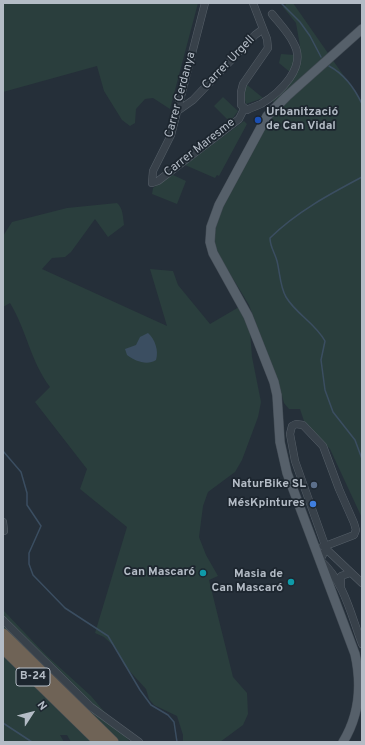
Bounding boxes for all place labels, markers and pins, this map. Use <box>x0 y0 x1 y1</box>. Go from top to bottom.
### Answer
place label: Urbanització de Can Vidal <box>266 106 338 134</box>
marker: Urbanització de Can Vidal <box>253 115 263 125</box>
place label: NaturBike SL <box>232 478 306 492</box>
marker: NaturBike SL <box>309 480 319 490</box>
place label: MésKpintures <box>228 497 305 511</box>
marker: MésKpintures <box>308 499 318 509</box>
place label: Can Mascaró <box>124 566 195 580</box>
marker: Can Mascaró <box>198 568 208 578</box>
place label: Masia de Can Mascaró <box>212 568 283 596</box>
marker: Masia de Can Mascaró <box>286 577 296 587</box>

